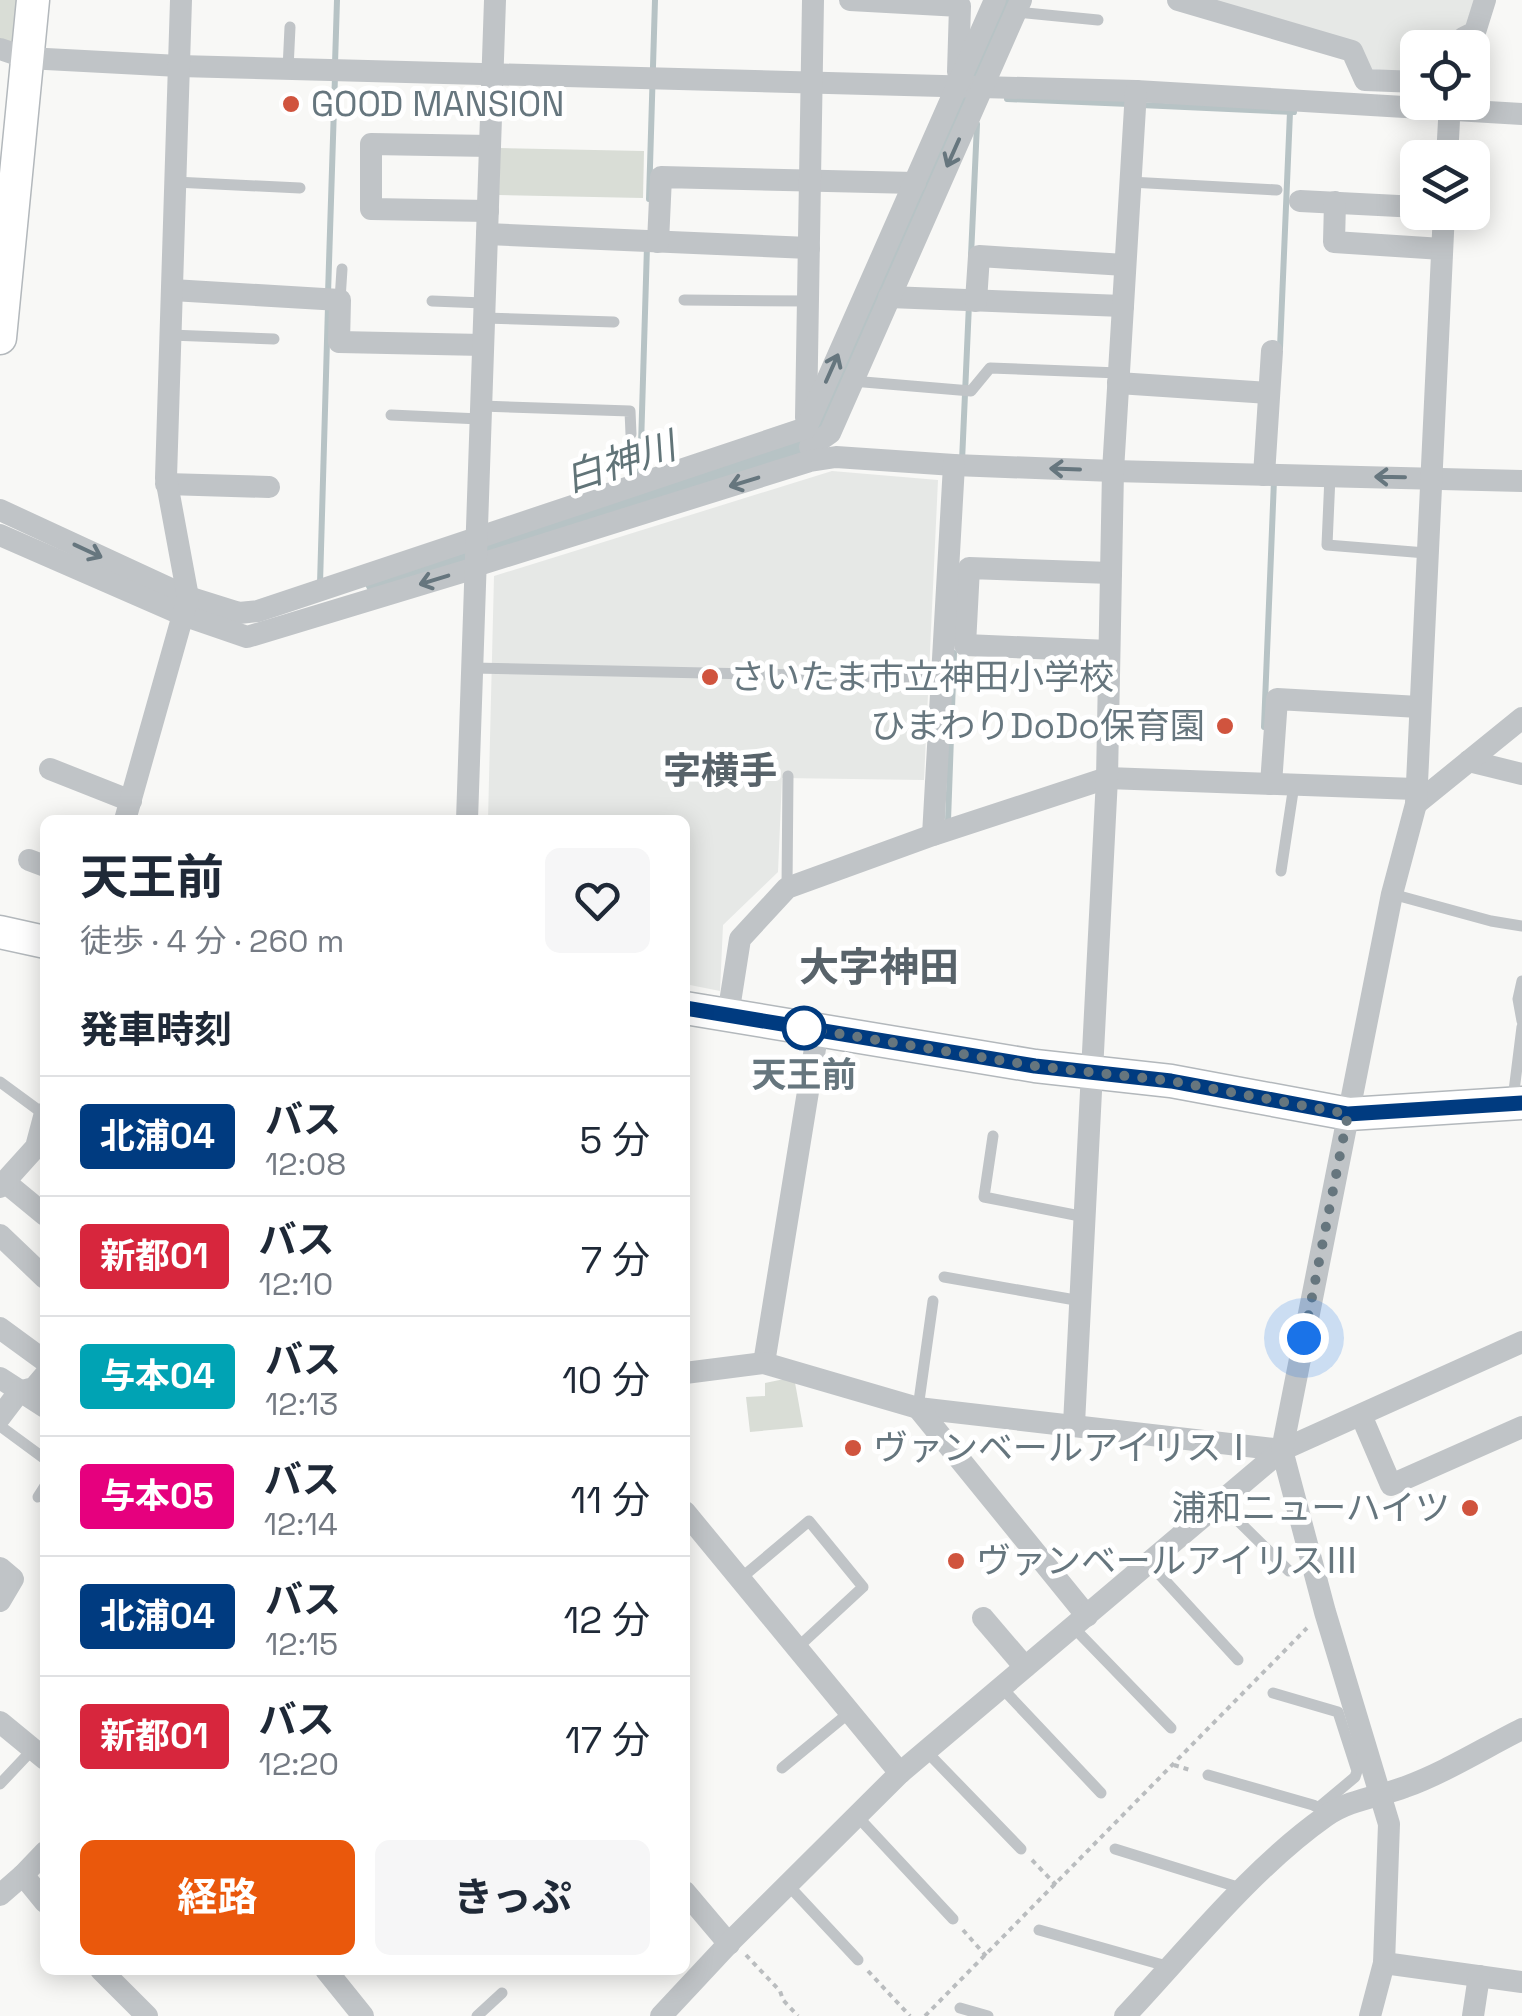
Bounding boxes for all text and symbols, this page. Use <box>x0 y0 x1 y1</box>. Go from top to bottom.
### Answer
map controls <box>1400 30 1490 230</box>
button: locate <box>1400 30 1490 120</box>
place label: GOOD MANSION <box>311 82 564 126</box>
marker: GOOD MANSION <box>280 93 302 115</box>
one-way arrow <box>943 137 961 168</box>
button: layers <box>1400 140 1490 230</box>
one-way arrow <box>824 354 843 384</box>
water label: 白神川 <box>558 420 685 502</box>
one-way arrow <box>1049 460 1081 479</box>
one-way arrow <box>1374 468 1406 487</box>
one-way arrow <box>728 474 760 492</box>
one-way arrow <box>73 543 103 561</box>
one-way arrow <box>419 572 450 590</box>
place label: さいたま市立神田小学校 <box>730 655 1114 699</box>
marker: さいたま市立神田小学校 <box>699 666 721 688</box>
place label: ひまわりDoDo保育園 <box>870 704 1205 748</box>
marker: ひまわりDoDo保育園 <box>1214 715 1236 737</box>
district label: 字横手 <box>663 747 777 795</box>
text: 天王前 <box>80 847 224 908</box>
button: heart <box>545 848 650 953</box>
text: 徒歩 · 4 分 · 260 m <box>80 921 344 961</box>
district label: 大字神田 <box>799 942 959 993</box>
text: 発車時刻 <box>80 1006 232 1054</box>
marker: 天王前 <box>783 1007 825 1049</box>
place label: 天王前 <box>751 1053 857 1097</box>
text: バス <box>265 1096 341 1144</box>
text: 北浦04 <box>100 1114 215 1158</box>
text: 5 分 <box>579 1116 650 1164</box>
text: 12:08 <box>265 1144 346 1184</box>
text: バス <box>259 1216 335 1264</box>
text: 新都01 <box>100 1234 209 1278</box>
text: 7 分 <box>581 1236 650 1284</box>
text: 12:10 <box>259 1264 333 1304</box>
your location <box>1279 1313 1329 1363</box>
text: バス <box>265 1336 341 1384</box>
text: 与本04 <box>100 1354 215 1398</box>
text: 10 分 <box>562 1356 650 1404</box>
text: 12:13 <box>265 1384 338 1424</box>
place label: ヴァンベールアイリスⅠ <box>873 1426 1256 1470</box>
marker: ヴァンベールアイリスⅠ <box>842 1437 864 1459</box>
text: バス <box>264 1456 340 1504</box>
text: 与本05 <box>100 1474 214 1518</box>
text: 11 分 <box>570 1476 650 1524</box>
place label: 浦和ニューハイツ <box>1171 1486 1450 1530</box>
marker: 浦和ニューハイツ <box>1459 1497 1481 1519</box>
text: 12:14 <box>264 1504 338 1544</box>
place label: ヴァンベールアイリスⅢ <box>976 1539 1359 1583</box>
marker: ヴァンベールアイリスⅢ <box>945 1550 967 1572</box>
text: バス <box>265 1576 341 1624</box>
text: 北浦04 <box>100 1594 215 1638</box>
text: 12 分 <box>563 1596 650 1644</box>
text: 12:15 <box>265 1624 338 1664</box>
text: バス <box>259 1696 335 1744</box>
text: 新都01 <box>100 1714 209 1758</box>
text: 17 分 <box>565 1716 650 1764</box>
text: 12:20 <box>259 1744 339 1784</box>
button: 経路 <box>80 1840 355 1955</box>
button: きっぷ <box>375 1840 650 1955</box>

